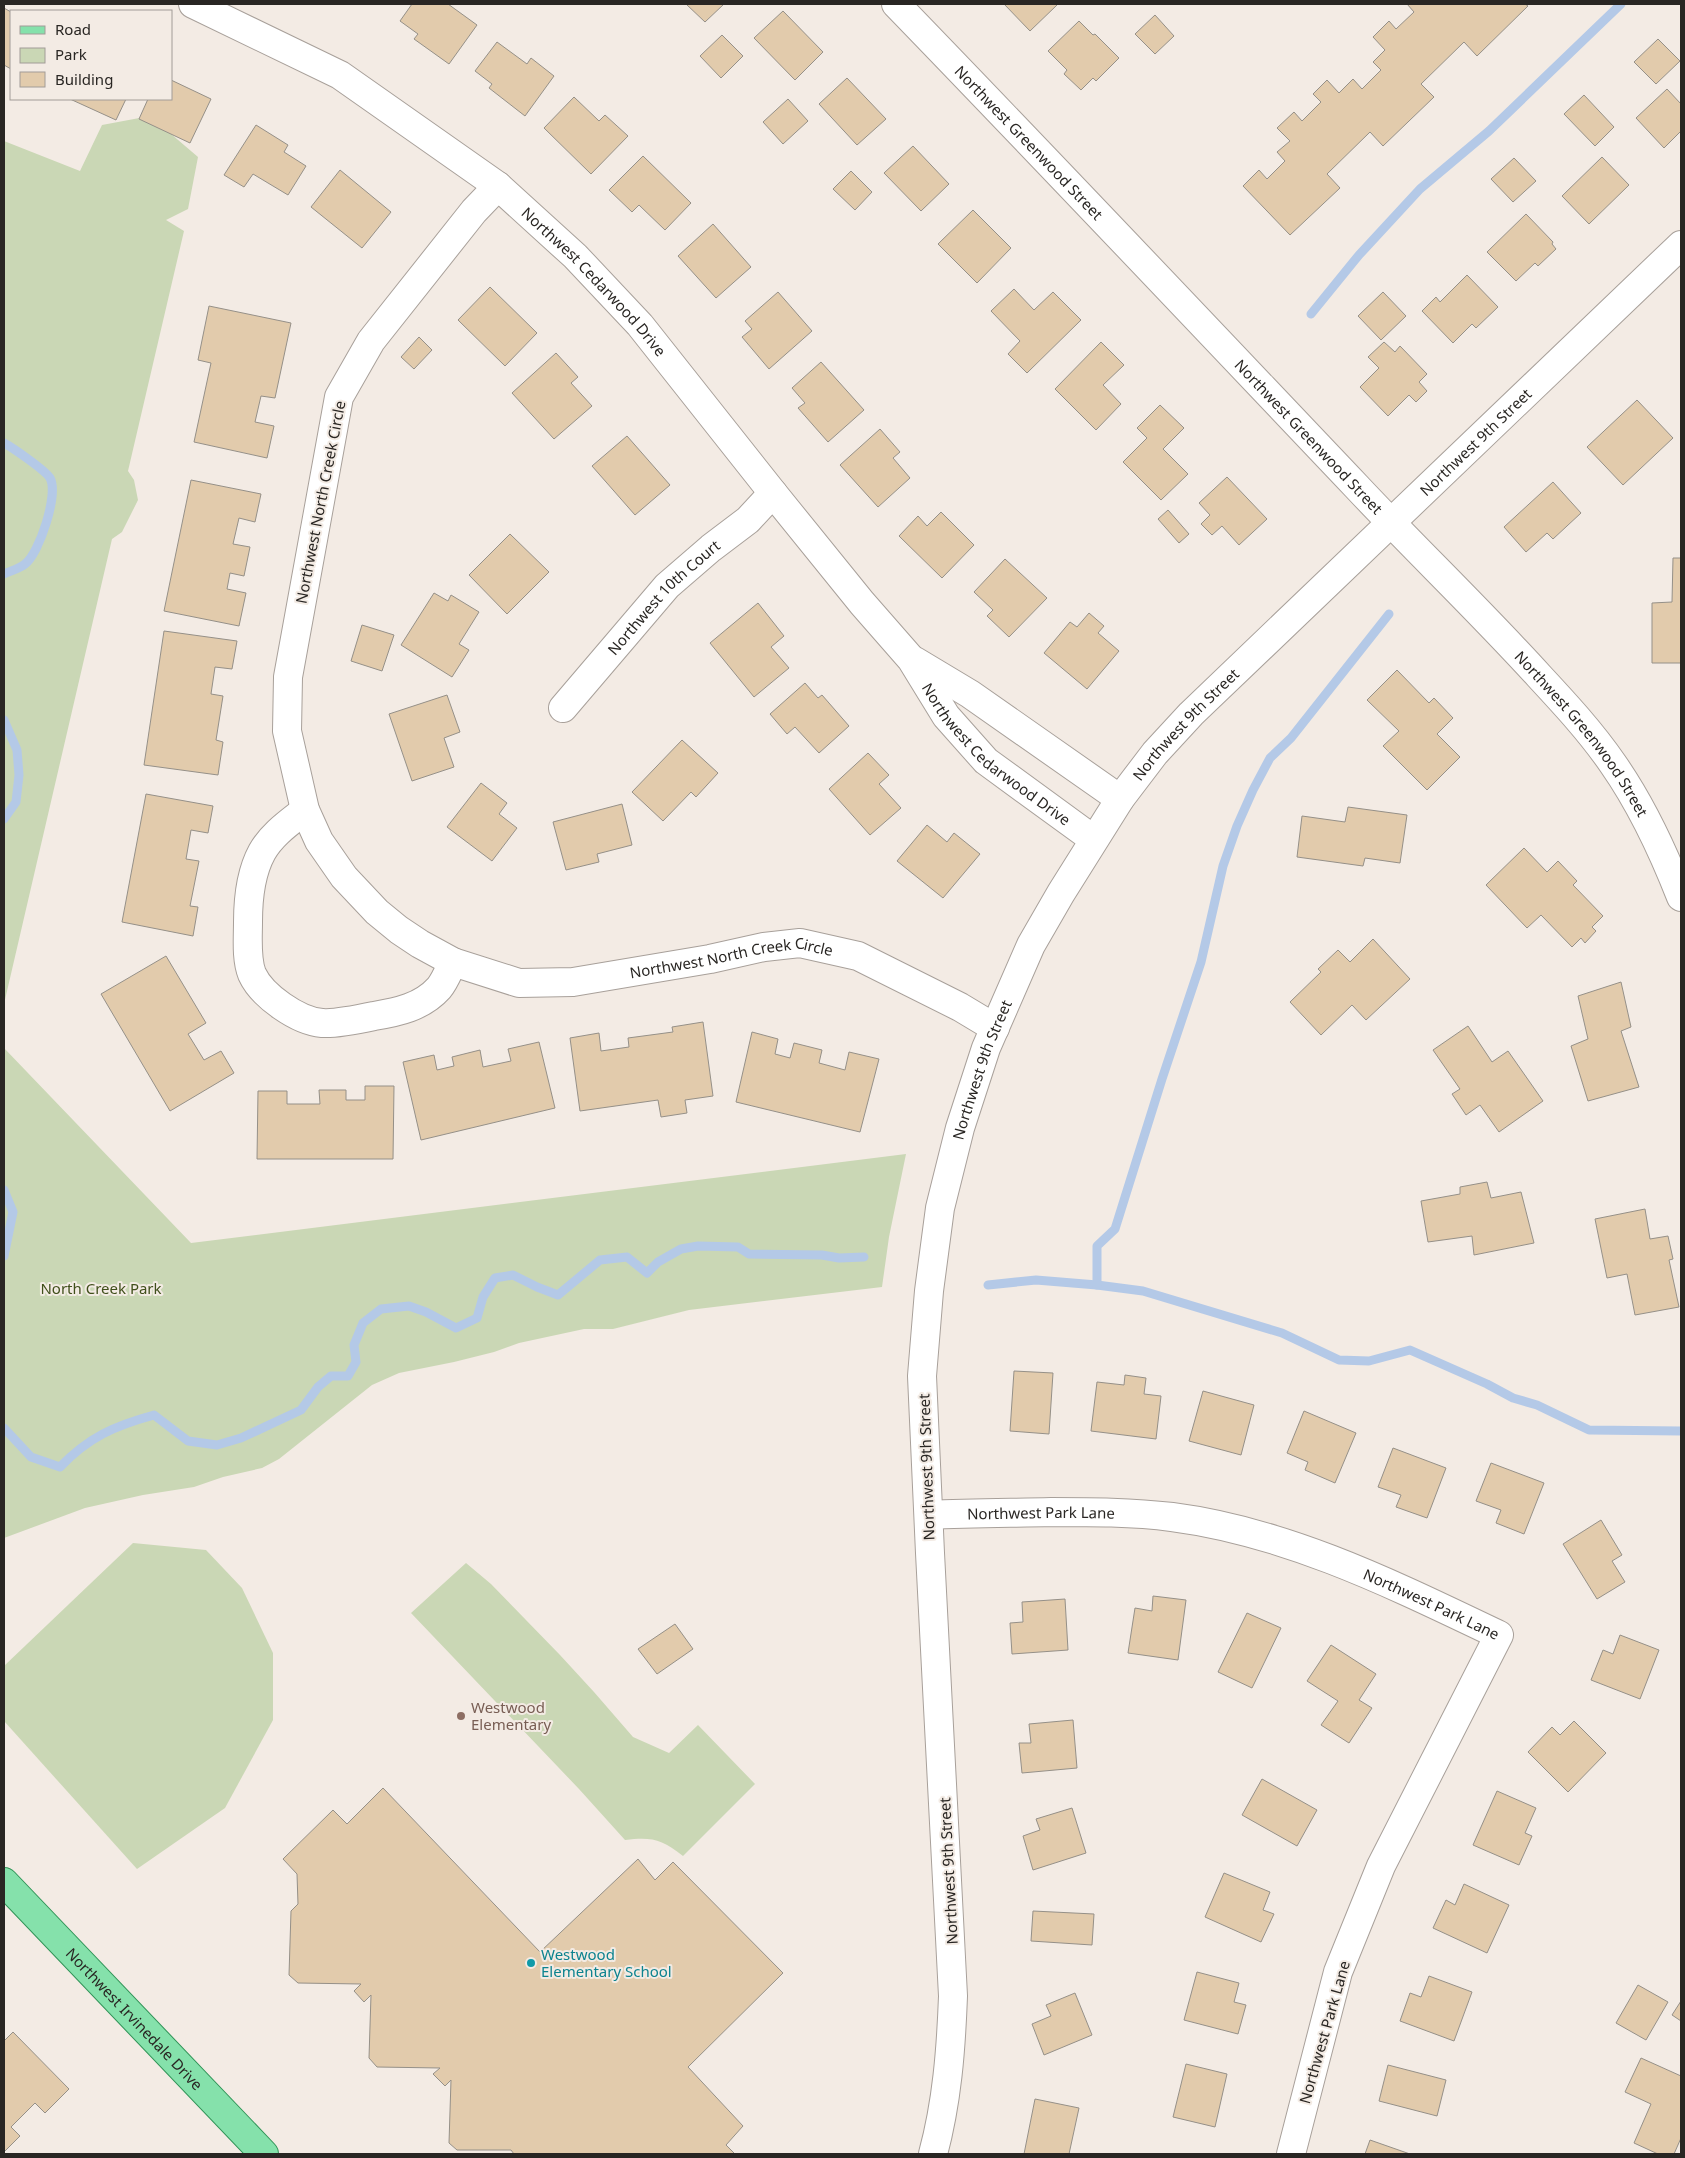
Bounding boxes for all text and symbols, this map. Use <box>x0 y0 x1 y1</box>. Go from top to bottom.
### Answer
legend <box>10 10 172 100</box>
text: Road <box>55 19 91 39</box>
text: Park <box>55 44 87 64</box>
street label: Northwest Greenwood Street <box>951 61 1108 224</box>
text: Building <box>55 69 113 89</box>
street label: Northwest Cedarwood Drive <box>518 203 671 360</box>
street label: Northwest Greenwood Street <box>1231 355 1388 519</box>
street label: Northwest 9th Street <box>1415 383 1536 500</box>
street label: Northwest North Creek Circle <box>290 399 350 605</box>
street label: Northwest 10th Court <box>603 535 724 659</box>
street label: Northwest Greenwood Street <box>1511 646 1653 820</box>
street label: Northwest 9th Street <box>1128 663 1243 784</box>
street label: Northwest Cedarwood Drive <box>918 679 1075 830</box>
street label: Northwest North Creek Circle <box>628 933 835 982</box>
street label: Northwest 9th Street <box>948 996 1016 1142</box>
park label: North Creek Park <box>40 1278 162 1298</box>
street label: Northwest 9th Street <box>913 1393 939 1541</box>
street label: Northwest Park Lane <box>967 1502 1115 1524</box>
street label: Northwest Park Lane <box>1360 1564 1503 1644</box>
place label: Westwood Elementary <box>471 1697 551 1734</box>
marker: Westwood Elementary <box>455 1710 467 1722</box>
street label: Northwest 9th Street <box>934 1796 962 1945</box>
street label: Northwest Irvinedale Drive <box>62 1943 207 2094</box>
place label: Westwood Elementary School <box>541 1944 672 1981</box>
marker: Westwood Elementary School <box>525 1957 537 1969</box>
street label: Northwest Park Lane <box>1294 1958 1354 2106</box>

